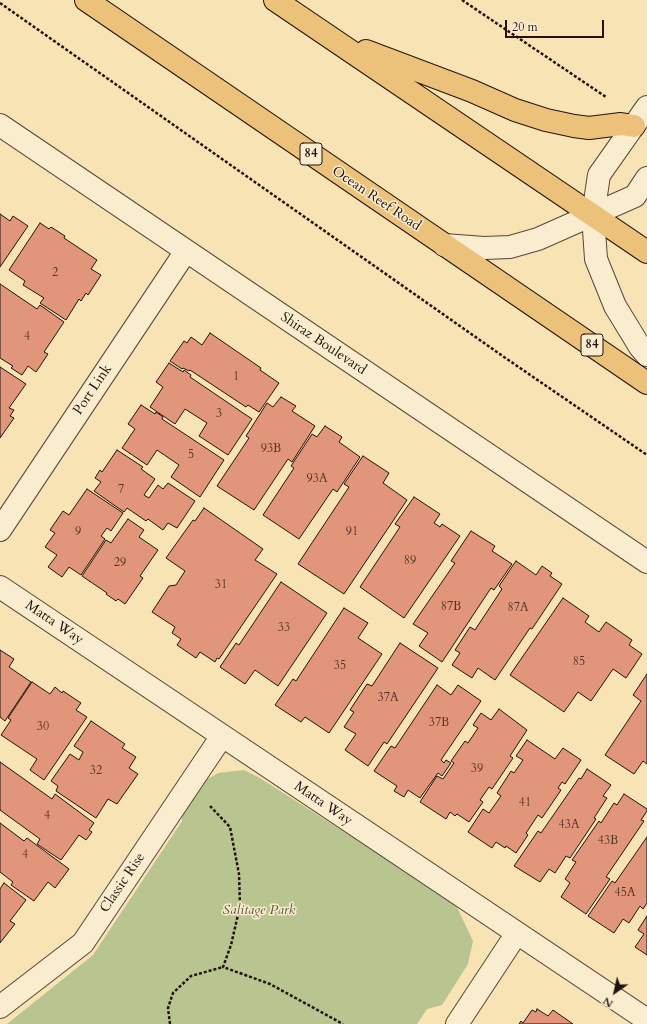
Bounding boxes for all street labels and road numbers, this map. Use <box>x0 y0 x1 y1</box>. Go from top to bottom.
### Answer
road number: 84 <box>300 143 322 165</box>
street label: Ocean Reef Road <box>328 163 424 235</box>
street label: Shiraz Boulevard <box>277 309 369 379</box>
road number: 84 <box>581 334 603 356</box>
street label: Port Link <box>70 362 116 418</box>
street label: Matta Way <box>22 597 86 649</box>
street label: Matta Way <box>291 778 355 830</box>
street label: Classic Rise <box>97 850 149 916</box>

